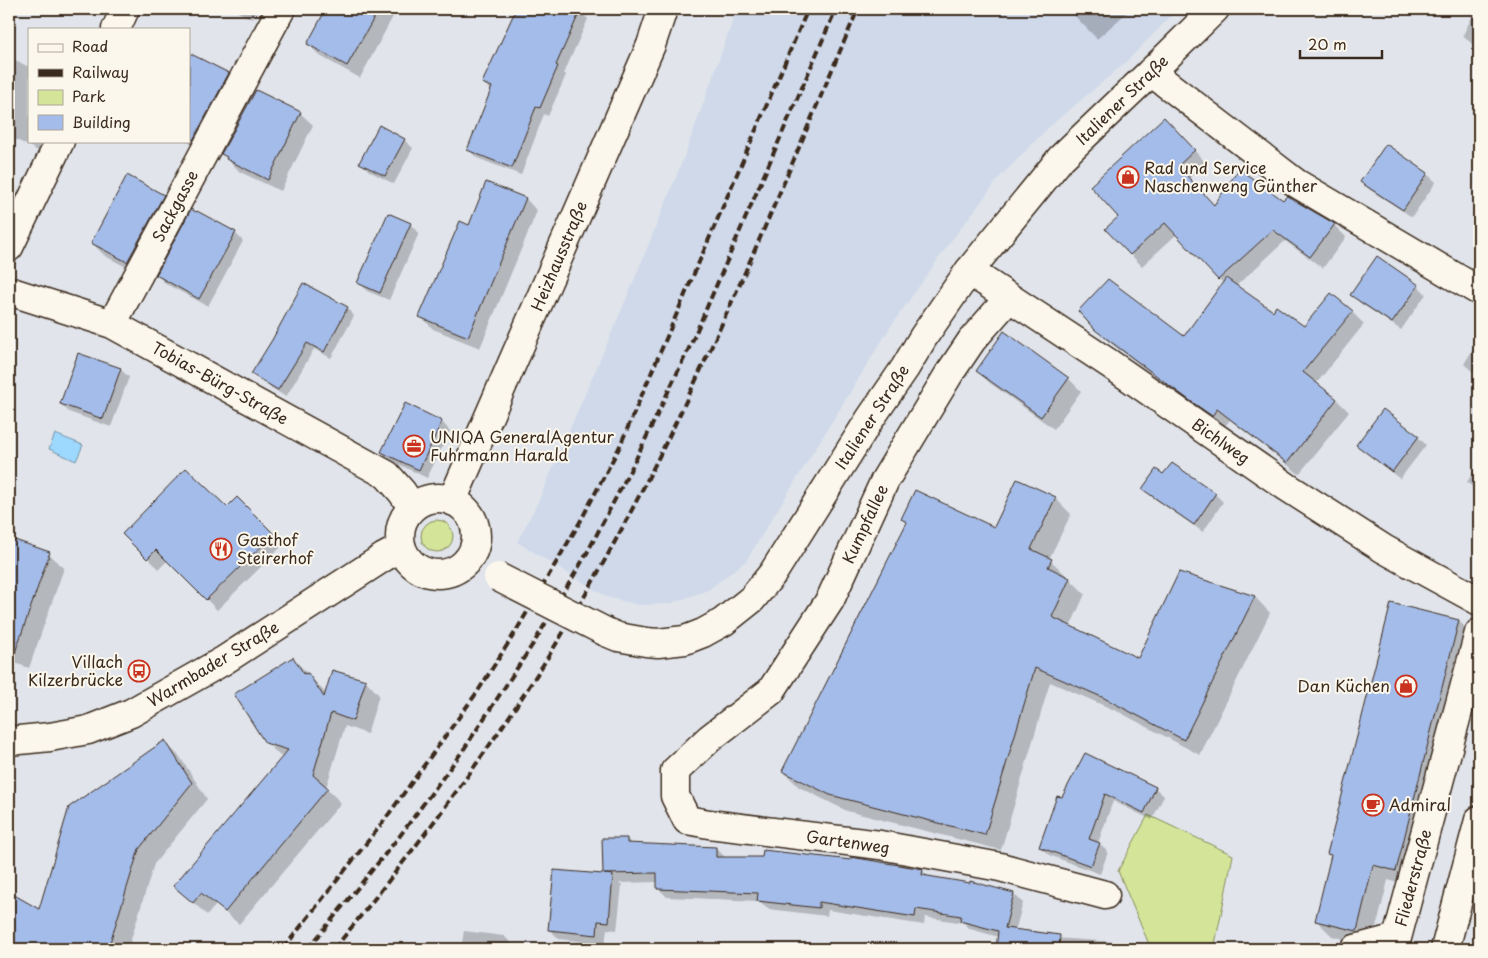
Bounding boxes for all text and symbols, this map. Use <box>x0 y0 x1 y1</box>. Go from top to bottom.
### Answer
legend <box>28 28 190 142</box>
scale bar <box>1300 28 1383 60</box>
text: 20 m <box>1308 32 1347 55</box>
text: Road <box>72 34 108 57</box>
street label: Italiener Straße <box>1069 49 1173 150</box>
text: Railway <box>72 60 129 83</box>
text: Park <box>72 84 106 107</box>
text: Building <box>72 110 131 133</box>
place label: Rad und Service Naschenweng Günther <box>1144 155 1318 197</box>
street label: Sackgasse <box>145 165 203 246</box>
shop icon: Rad und Service Naschenweng Günther <box>1116 165 1140 189</box>
street label: Heizhausstraße <box>524 197 592 314</box>
street label: Tobias-Bürg-Straße <box>148 335 293 430</box>
street label: Italiener Straße <box>828 359 914 474</box>
street label: Bichlweg <box>1188 411 1256 469</box>
place label: UNIQA GeneralAgentur Fuhrmann Harald <box>430 424 614 466</box>
office icon: UNIQA GeneralAgentur Fuhrmann Harald <box>402 434 426 458</box>
street label: Kumpfallee <box>835 480 893 567</box>
place label: Gasthof Steirerhof <box>237 527 315 569</box>
restaurant icon: Gasthof Steirerhof <box>209 537 233 561</box>
street label: Warmbader Straße <box>142 614 283 712</box>
place label: Villach Kilzerbrücke <box>28 649 123 691</box>
bus stop icon: Villach Kilzerbrücke <box>127 659 151 683</box>
place label: Dan Küchen <box>1298 673 1390 697</box>
shop icon: Dan Küchen <box>1394 674 1418 698</box>
place label: Admiral <box>1389 792 1451 816</box>
cafe icon: Admiral <box>1361 793 1385 817</box>
street label: Gartenweg <box>805 823 891 859</box>
street label: Fliederstraße <box>1388 826 1437 929</box>

